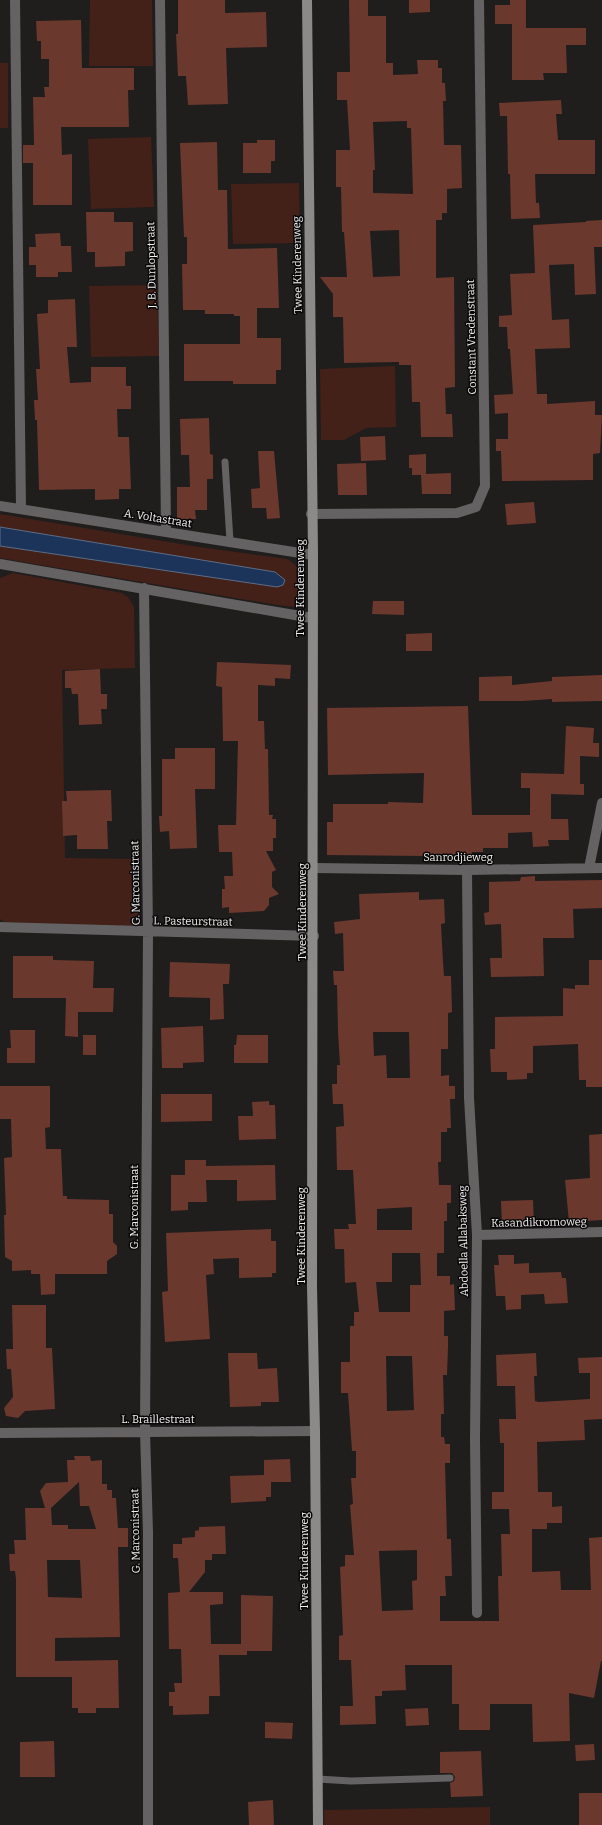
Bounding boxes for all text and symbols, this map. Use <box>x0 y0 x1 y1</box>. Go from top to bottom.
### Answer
street label: Twee Kinderenweg <box>290 216 305 314</box>
street label: J. B. Dunlopstraat <box>144 222 159 309</box>
street label: Constant Vredenstraat <box>464 279 479 395</box>
street label: A. Voltastraat <box>123 507 193 530</box>
street label: Twee Kinderenweg <box>294 539 307 637</box>
street label: G. Marconistraat <box>128 841 143 925</box>
street label: Sanrodjieweg <box>423 851 493 864</box>
street label: Twee Kinderenweg <box>296 863 309 961</box>
street label: L. Pasteurstraat <box>153 914 233 929</box>
street label: G. Marconistraat <box>128 1165 141 1249</box>
street label: Abdoella Allabaksweg <box>456 1185 471 1297</box>
street label: Twee Kinderenweg <box>295 1187 308 1285</box>
street label: Kasandikromoweg <box>491 1215 587 1230</box>
street label: L. Braillestraat <box>121 1413 195 1426</box>
street label: G. Marconistraat <box>128 1489 143 1573</box>
street label: Twee Kinderenweg <box>298 1512 311 1610</box>

